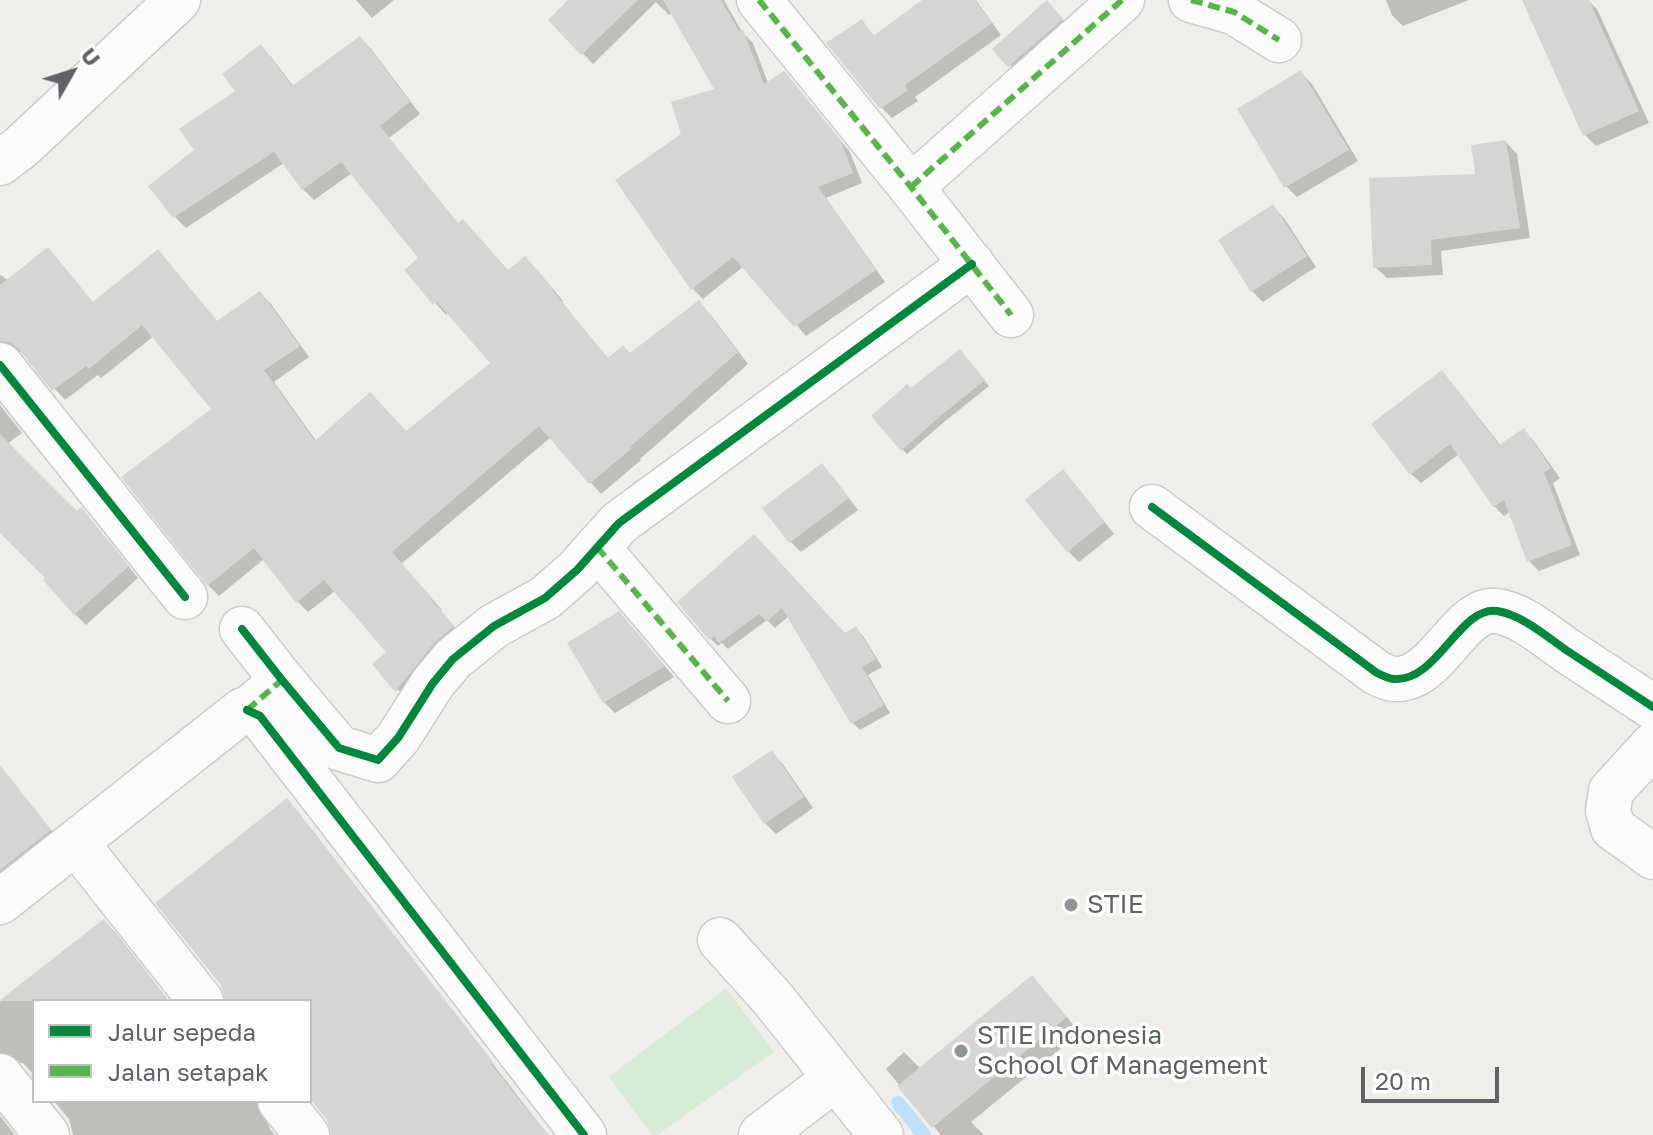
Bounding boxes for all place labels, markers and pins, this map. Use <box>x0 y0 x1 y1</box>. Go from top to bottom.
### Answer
place label: STIE <box>1087 889 1144 921</box>
marker: STIE <box>1062 896 1080 914</box>
place label: STIE Indonesia School Of Management <box>977 1020 1268 1082</box>
marker: STIE Indonesia School Of Management <box>952 1042 970 1060</box>

